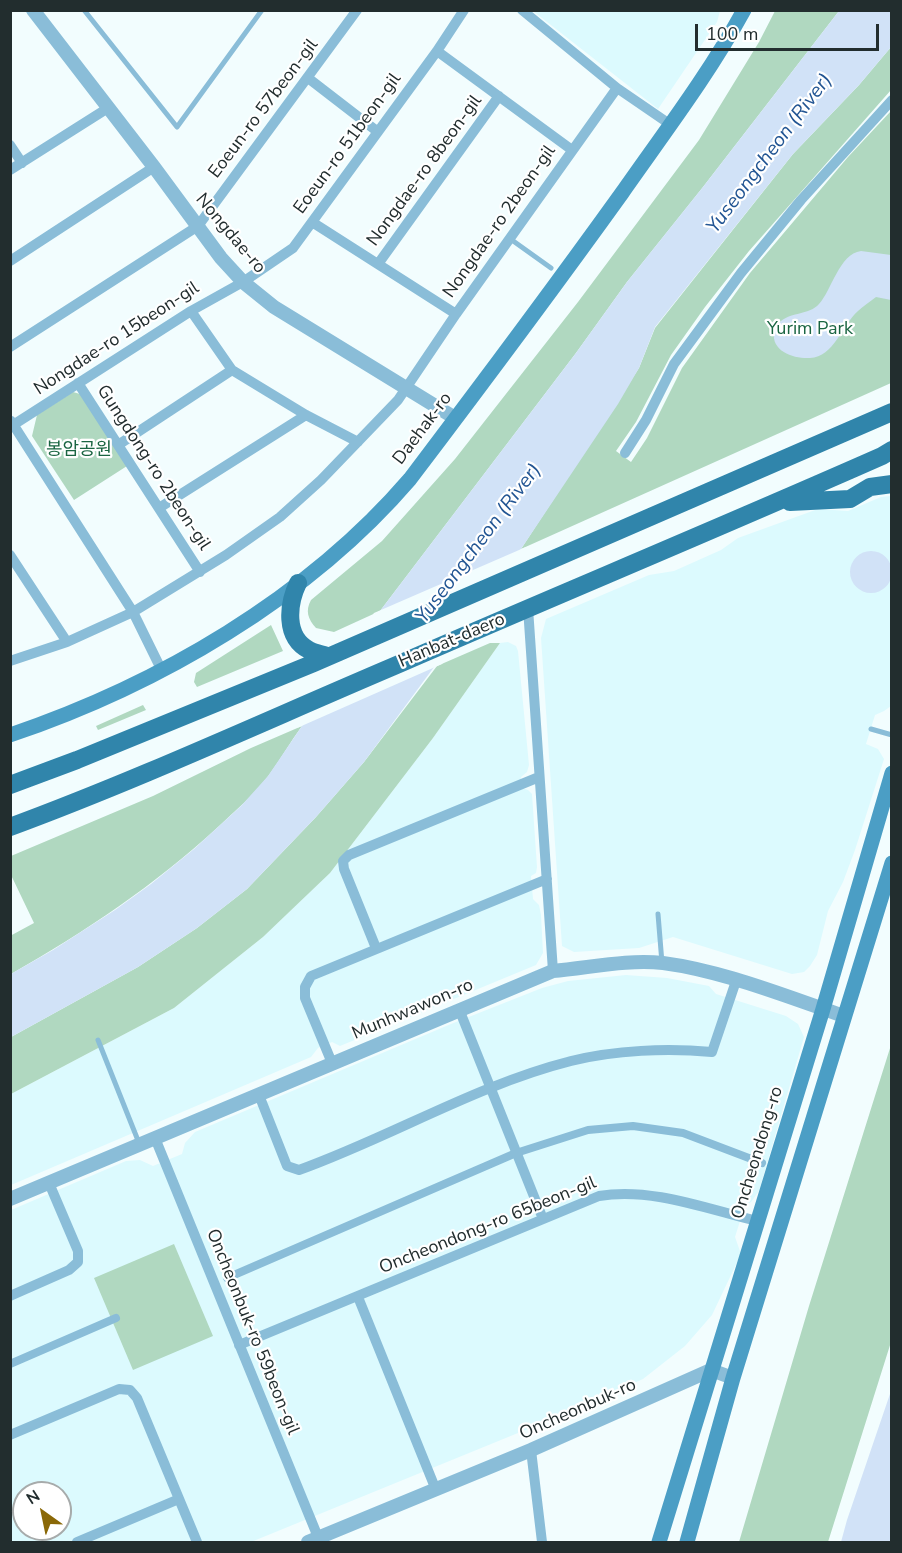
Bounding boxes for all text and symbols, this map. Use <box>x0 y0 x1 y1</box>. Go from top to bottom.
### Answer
scale bar <box>698 12 882 50</box>
text: 100 m <box>706 22 758 46</box>
street label: Eoeun-ro 57beon-gil <box>205 35 323 183</box>
street label: Eoeun-ro 51beon-gil <box>290 69 406 219</box>
water label: Yuseongcheon (River) <box>702 69 838 239</box>
street label: Nongdae-ro 8beon-gil <box>363 91 487 251</box>
street label: Nongdae-ro 2beon-gil <box>439 141 561 303</box>
street label: Nongdae-ro <box>190 190 270 278</box>
street label: Nongdae-ro 15beon-gil <box>30 278 204 400</box>
park label: Yurim Park <box>767 319 853 341</box>
street label: Gungdong-ro 2beon-gil <box>91 381 215 555</box>
street label: Daehak-ro <box>389 389 457 469</box>
park label: 봉암공원 <box>46 440 112 462</box>
water label: Yuseongcheon (River) <box>411 459 547 629</box>
street label: Hanbat-daero <box>396 609 508 673</box>
street label: Munhwawon-ro <box>349 975 477 1045</box>
street label: Oncheondong-ro <box>728 1084 788 1222</box>
street label: Oncheondong-ro 65beon-gil <box>376 1173 600 1279</box>
street label: Oncheonbuk-ro 59beon-gil <box>201 1226 303 1438</box>
street label: Oncheonbuk-ro <box>516 1375 640 1445</box>
north arrow <box>12 1481 72 1541</box>
text: N <box>22 1485 44 1510</box>

